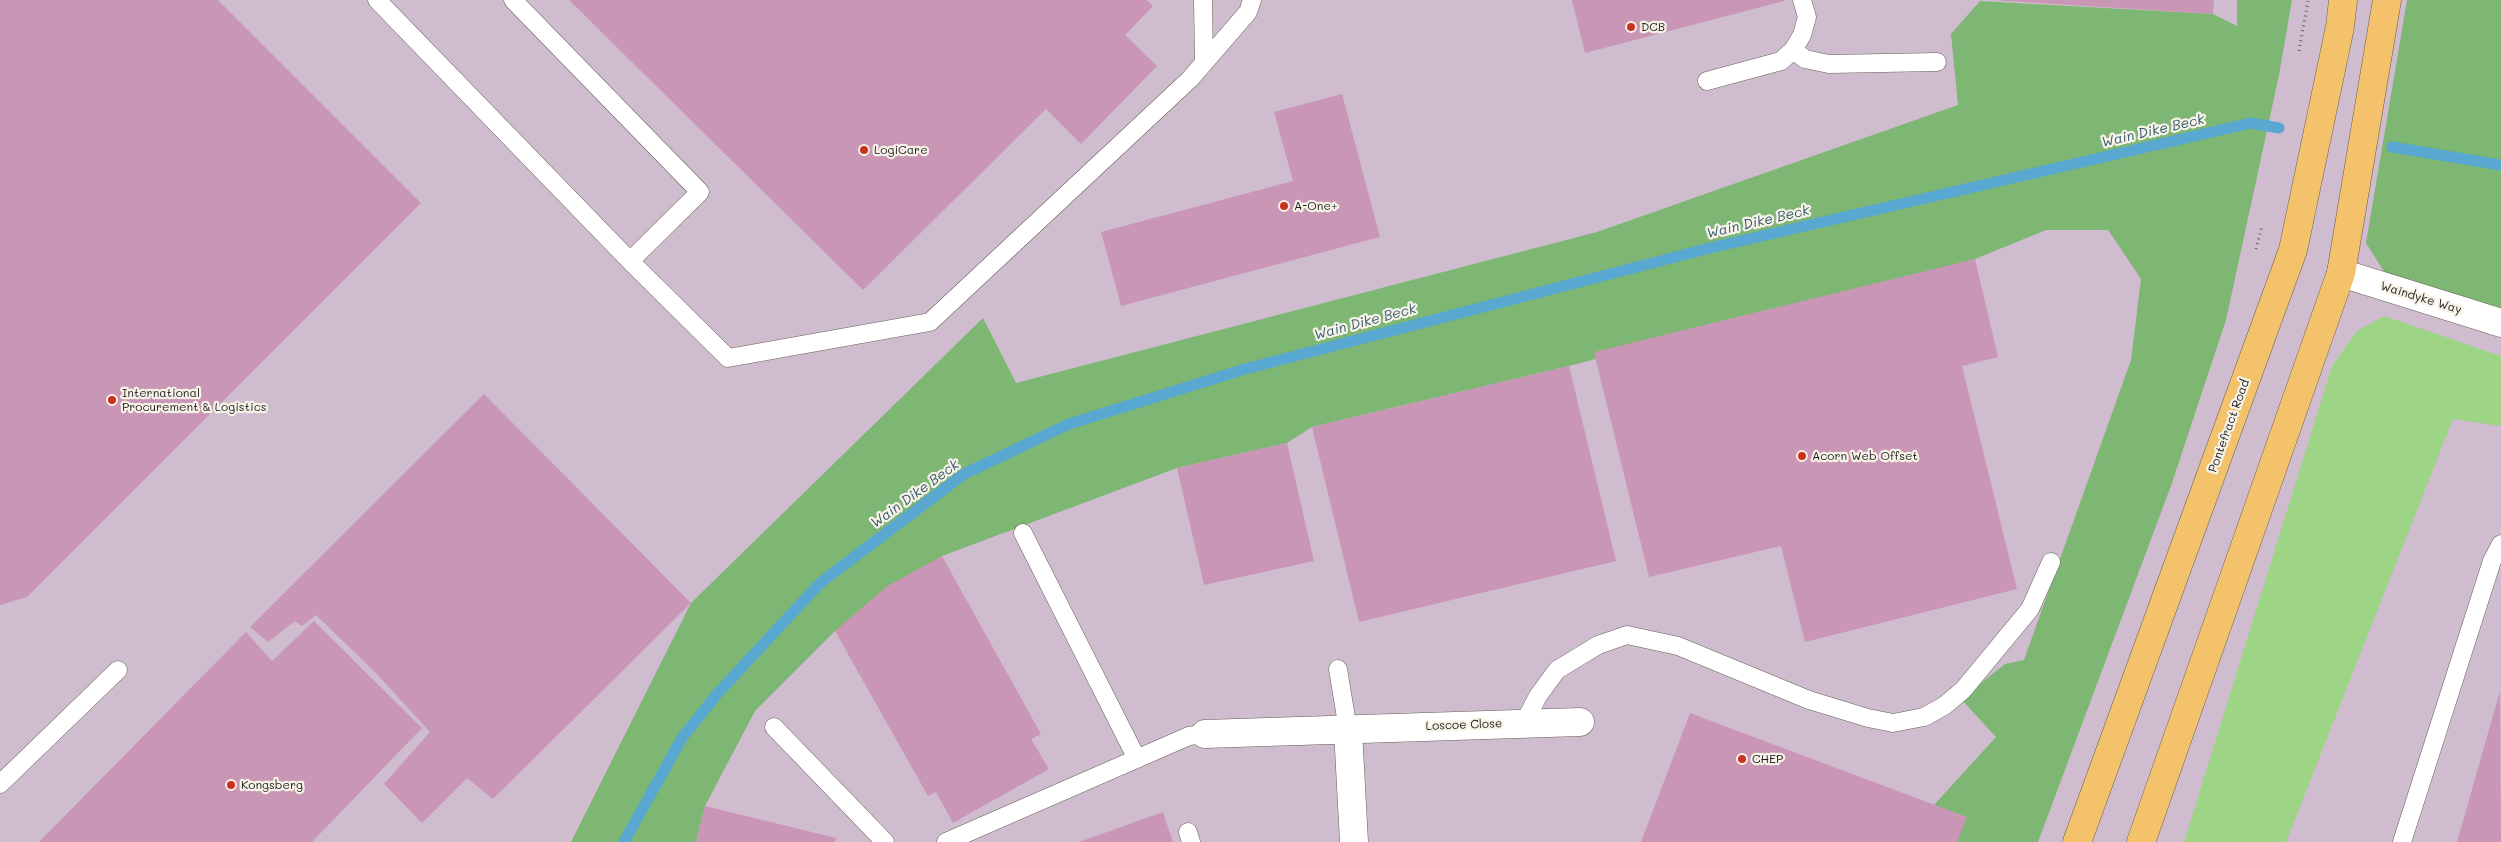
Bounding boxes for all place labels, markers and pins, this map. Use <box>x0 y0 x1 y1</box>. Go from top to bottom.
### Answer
place label: DCB <box>1641 20 1665 34</box>
marker: DCB <box>1625 21 1637 33</box>
place label: LogiCare <box>874 143 928 157</box>
marker: LogiCare <box>858 144 870 156</box>
place label: A-One+ <box>1294 199 1337 213</box>
marker: A-One+ <box>1278 200 1290 212</box>
place label: International Procurement & Logistics <box>122 386 267 414</box>
marker: International Procurement & Logistics <box>106 394 118 406</box>
place label: Acorn Web Offset <box>1812 449 1918 463</box>
marker: Acorn Web Offset <box>1796 450 1808 462</box>
place label: CHEP <box>1752 752 1783 766</box>
marker: CHEP <box>1736 753 1748 765</box>
place label: Kongsberg <box>241 778 303 792</box>
marker: Kongsberg <box>225 779 237 791</box>

